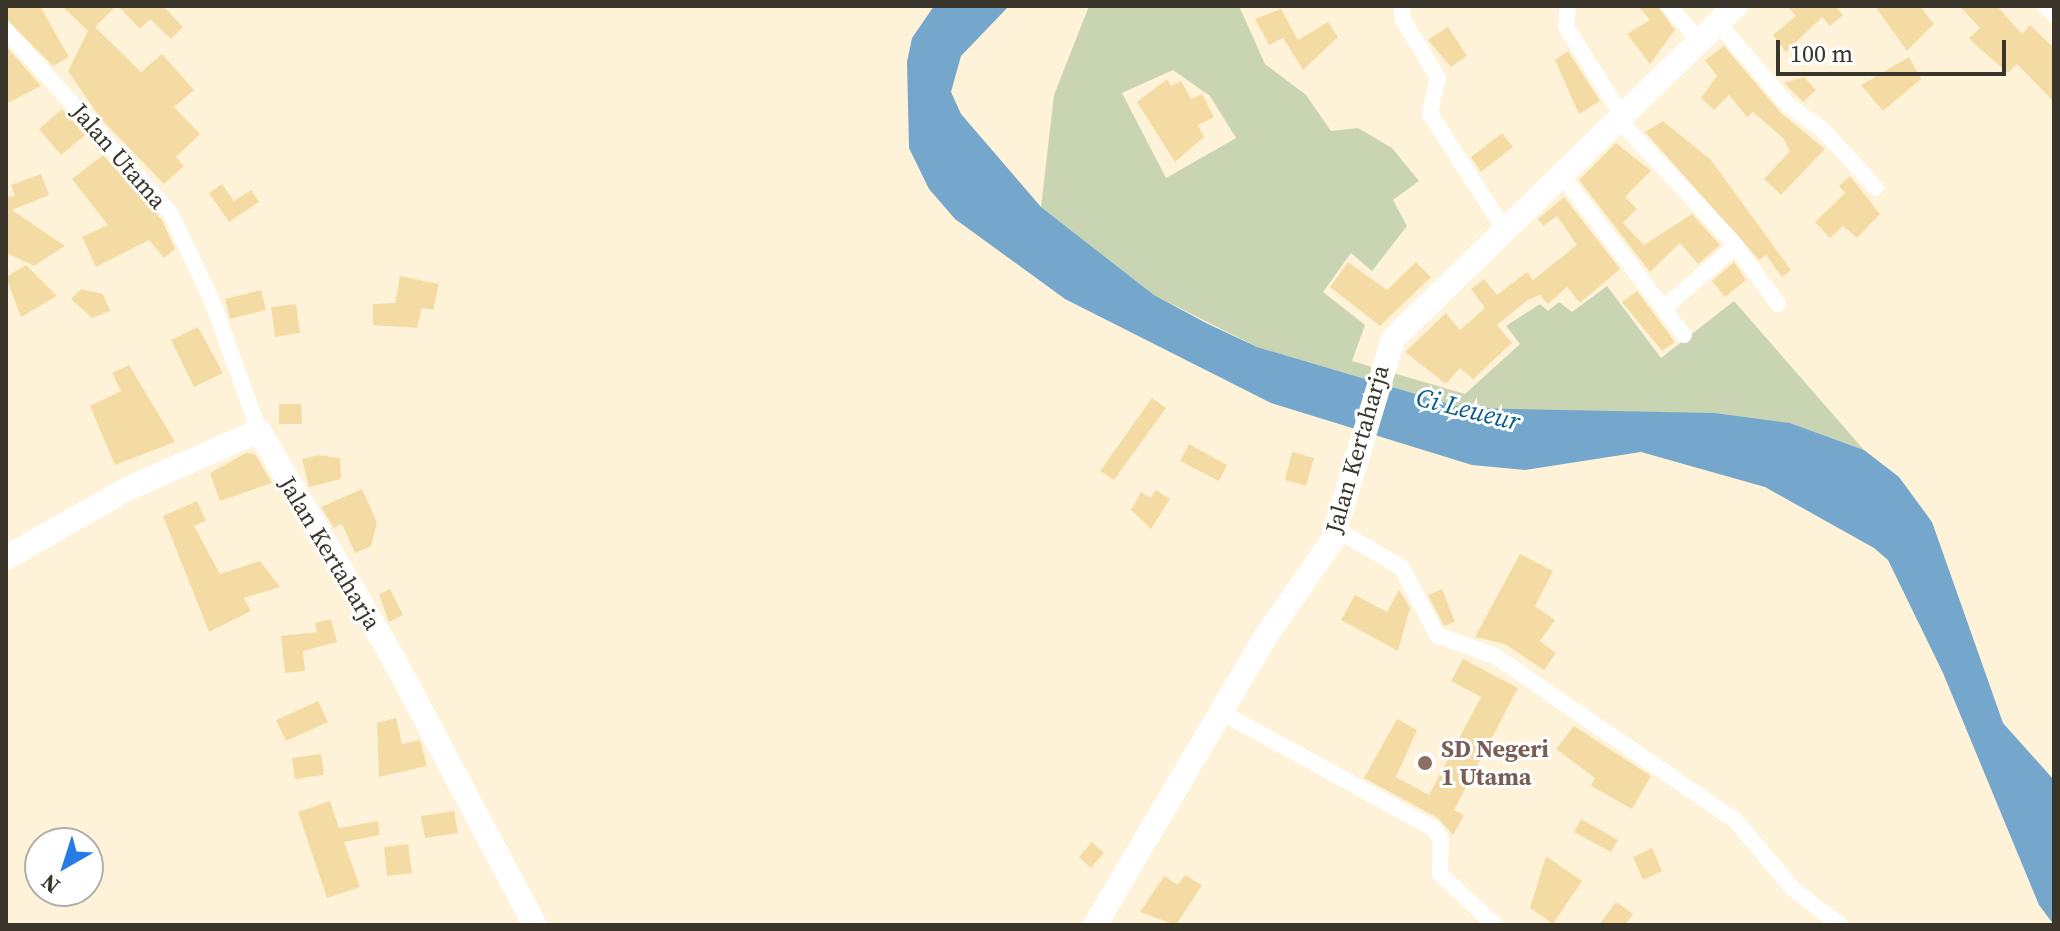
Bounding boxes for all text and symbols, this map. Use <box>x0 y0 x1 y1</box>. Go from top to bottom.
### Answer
scale bar <box>1780 24 2010 74</box>
text: 100 m <box>1790 37 1853 70</box>
street label: Jalan Utama <box>65 97 173 215</box>
street label: Jalan Kertaharja <box>1319 362 1395 536</box>
water label: Ci Leueur <box>1413 382 1523 438</box>
street label: Jalan Kertaharja <box>273 471 387 635</box>
place label: SD Negeri 1 Utama <box>1441 735 1549 791</box>
marker: SD Negeri 1 Utama <box>1416 754 1434 772</box>
north arrow <box>24 827 104 907</box>
text: N <box>34 867 66 901</box>

